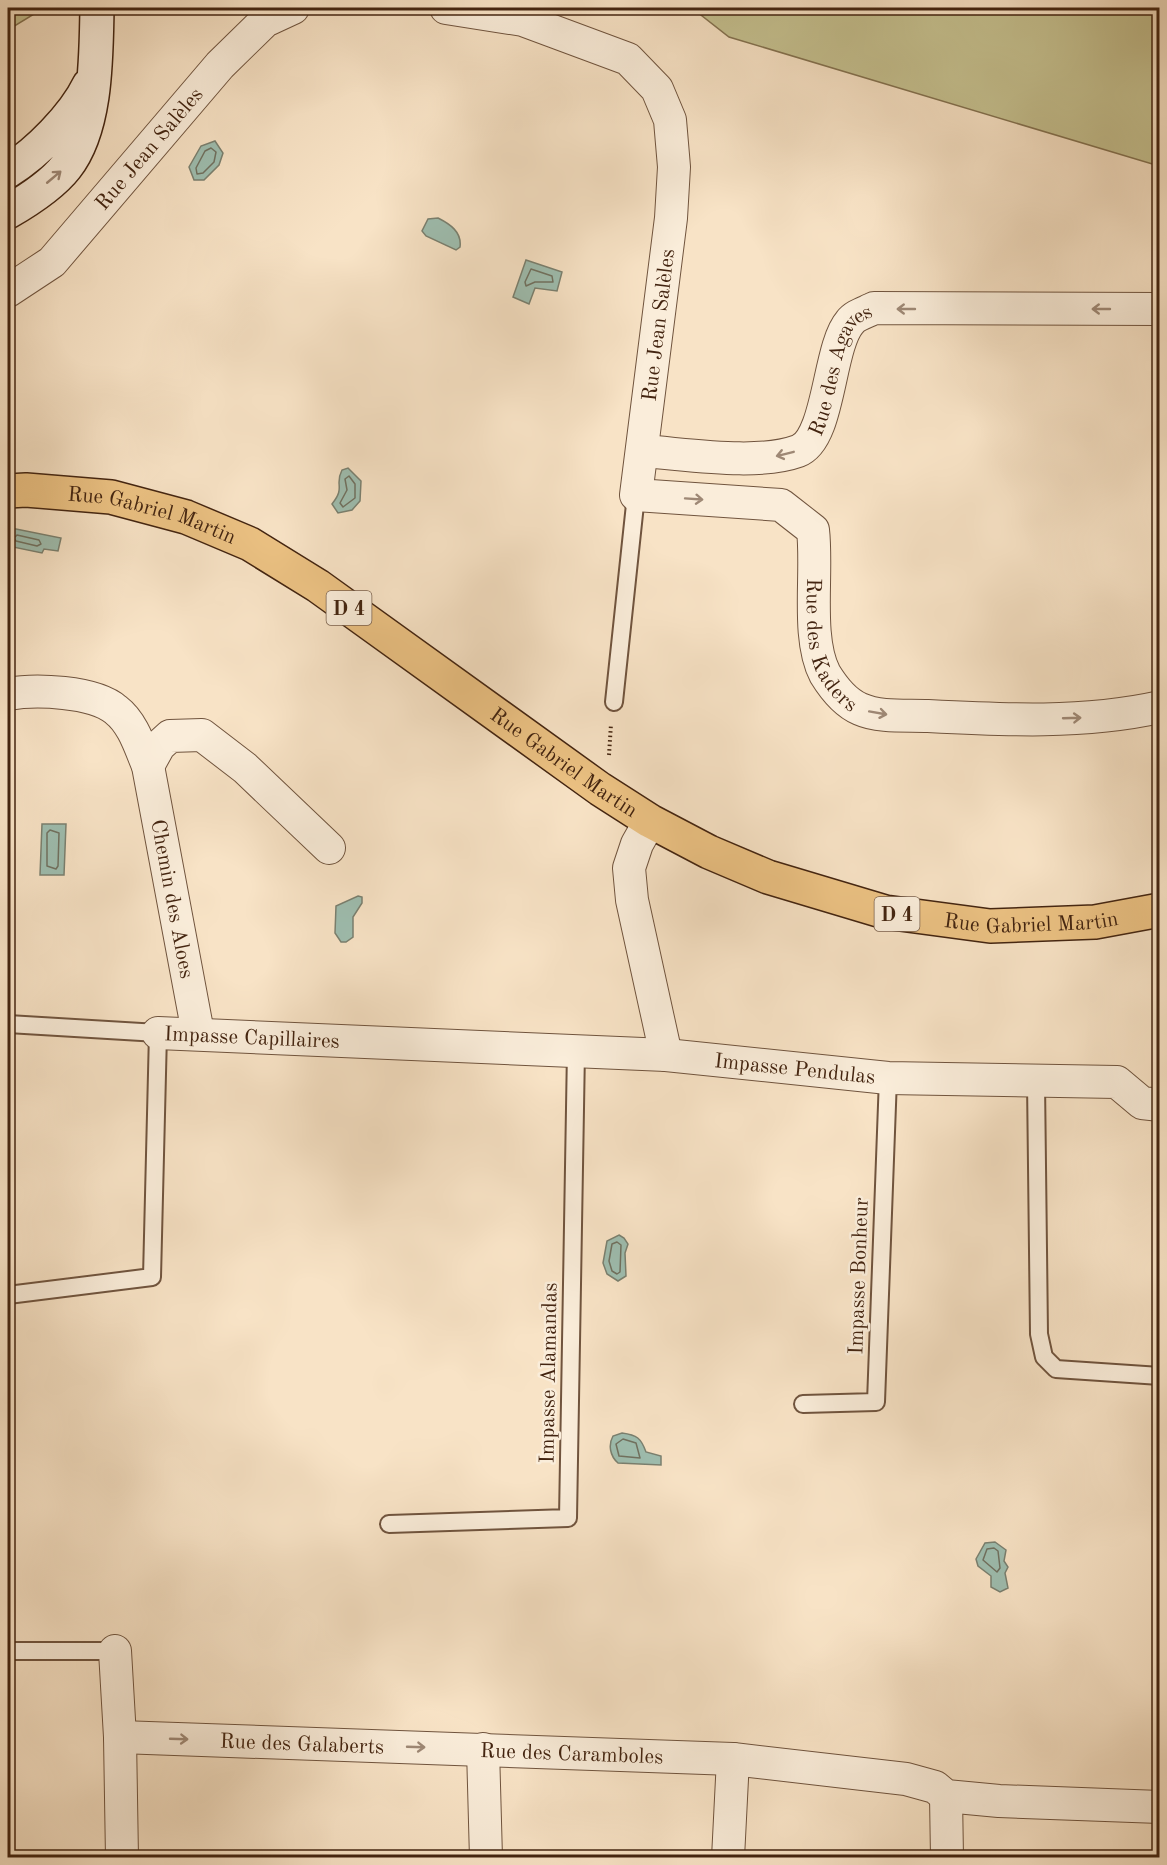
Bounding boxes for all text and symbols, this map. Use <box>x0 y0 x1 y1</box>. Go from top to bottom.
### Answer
street label: Rue Jean Salèles <box>92 84 208 215</box>
one-way arrow <box>46 171 62 184</box>
street label: Rue Jean Salèles <box>640 248 679 403</box>
street label: Rue des Agaves <box>806 301 876 440</box>
one-way arrow <box>897 303 917 315</box>
one-way arrow <box>1092 303 1112 315</box>
one-way arrow <box>776 449 795 461</box>
street label: Rue Gabriel Martin <box>67 484 239 549</box>
one-way arrow <box>684 494 704 505</box>
street label: Rue des Kaders <box>802 578 860 717</box>
road number: D 4 <box>326 591 372 625</box>
street label: Rue Gabriel Martin <box>486 705 641 822</box>
one-way arrow <box>867 707 887 718</box>
one-way arrow <box>1062 713 1082 724</box>
street label: Chemin des Aloes <box>146 818 197 980</box>
road number: D 4 <box>874 897 920 931</box>
street label: Rue Gabriel Martin <box>943 909 1120 938</box>
street label: Impasse Capillaires <box>164 1024 340 1053</box>
street label: Impasse Pendulas <box>713 1051 876 1089</box>
street label: Impasse Bonheur <box>846 1197 873 1355</box>
street label: Impasse Alamandas <box>537 1282 562 1464</box>
street label: Rue des Galaberts <box>219 1732 384 1758</box>
one-way arrow <box>168 1733 188 1745</box>
one-way arrow <box>405 1741 425 1753</box>
street label: Rue des Caramboles <box>480 1741 664 1768</box>

